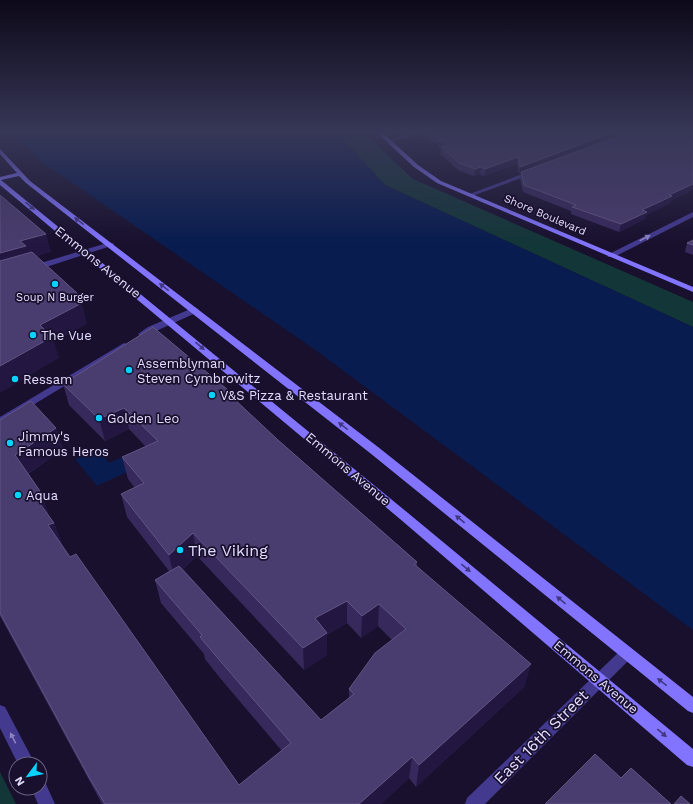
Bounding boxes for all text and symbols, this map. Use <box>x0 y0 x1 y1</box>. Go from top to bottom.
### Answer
street label: Shore Boulevard <box>502 192 588 238</box>
one-way arrow <box>25 202 36 211</box>
one-way arrow <box>74 217 84 225</box>
street label: Emmons Avenue <box>52 223 144 301</box>
one-way arrow <box>640 234 651 241</box>
marker: Soup N Burger <box>50 279 60 289</box>
one-way arrow <box>159 282 170 291</box>
place label: Soup N Burger <box>16 291 94 304</box>
place label: The Vue <box>41 328 92 343</box>
marker: The Vue <box>28 330 38 340</box>
one-way arrow <box>194 341 205 350</box>
place label: Assemblyman Steven Cymbrowitz <box>137 356 260 386</box>
marker: Assemblyman Steven Cymbrowitz <box>124 365 134 375</box>
place label: Ressam <box>23 372 72 387</box>
marker: Ressam <box>10 374 20 384</box>
place label: V&S Pizza & Restaurant <box>220 388 368 403</box>
marker: V&S Pizza & Restaurant <box>207 390 217 400</box>
place label: Golden Leo <box>107 411 179 426</box>
marker: Golden Leo <box>94 413 104 423</box>
one-way arrow <box>338 421 349 430</box>
place label: Jimmy's Famous Heros <box>18 429 109 459</box>
street label: Emmons Avenue <box>303 429 393 509</box>
marker: Jimmy's Famous Heros <box>5 438 15 448</box>
place label: Aqua <box>26 488 59 503</box>
marker: Aqua <box>13 490 23 500</box>
one-way arrow <box>454 514 465 523</box>
place label: The Viking <box>188 541 268 560</box>
marker: The Viking <box>175 545 185 555</box>
one-way arrow <box>461 563 472 572</box>
one-way arrow <box>556 596 567 605</box>
street label: Emmons Avenue <box>551 637 641 717</box>
one-way arrow <box>657 677 668 686</box>
street label: East 16th Street <box>490 686 592 788</box>
one-way arrow <box>657 728 667 737</box>
one-way arrow <box>10 732 17 744</box>
north arrow <box>8 756 48 796</box>
text: N <box>12 774 28 788</box>

